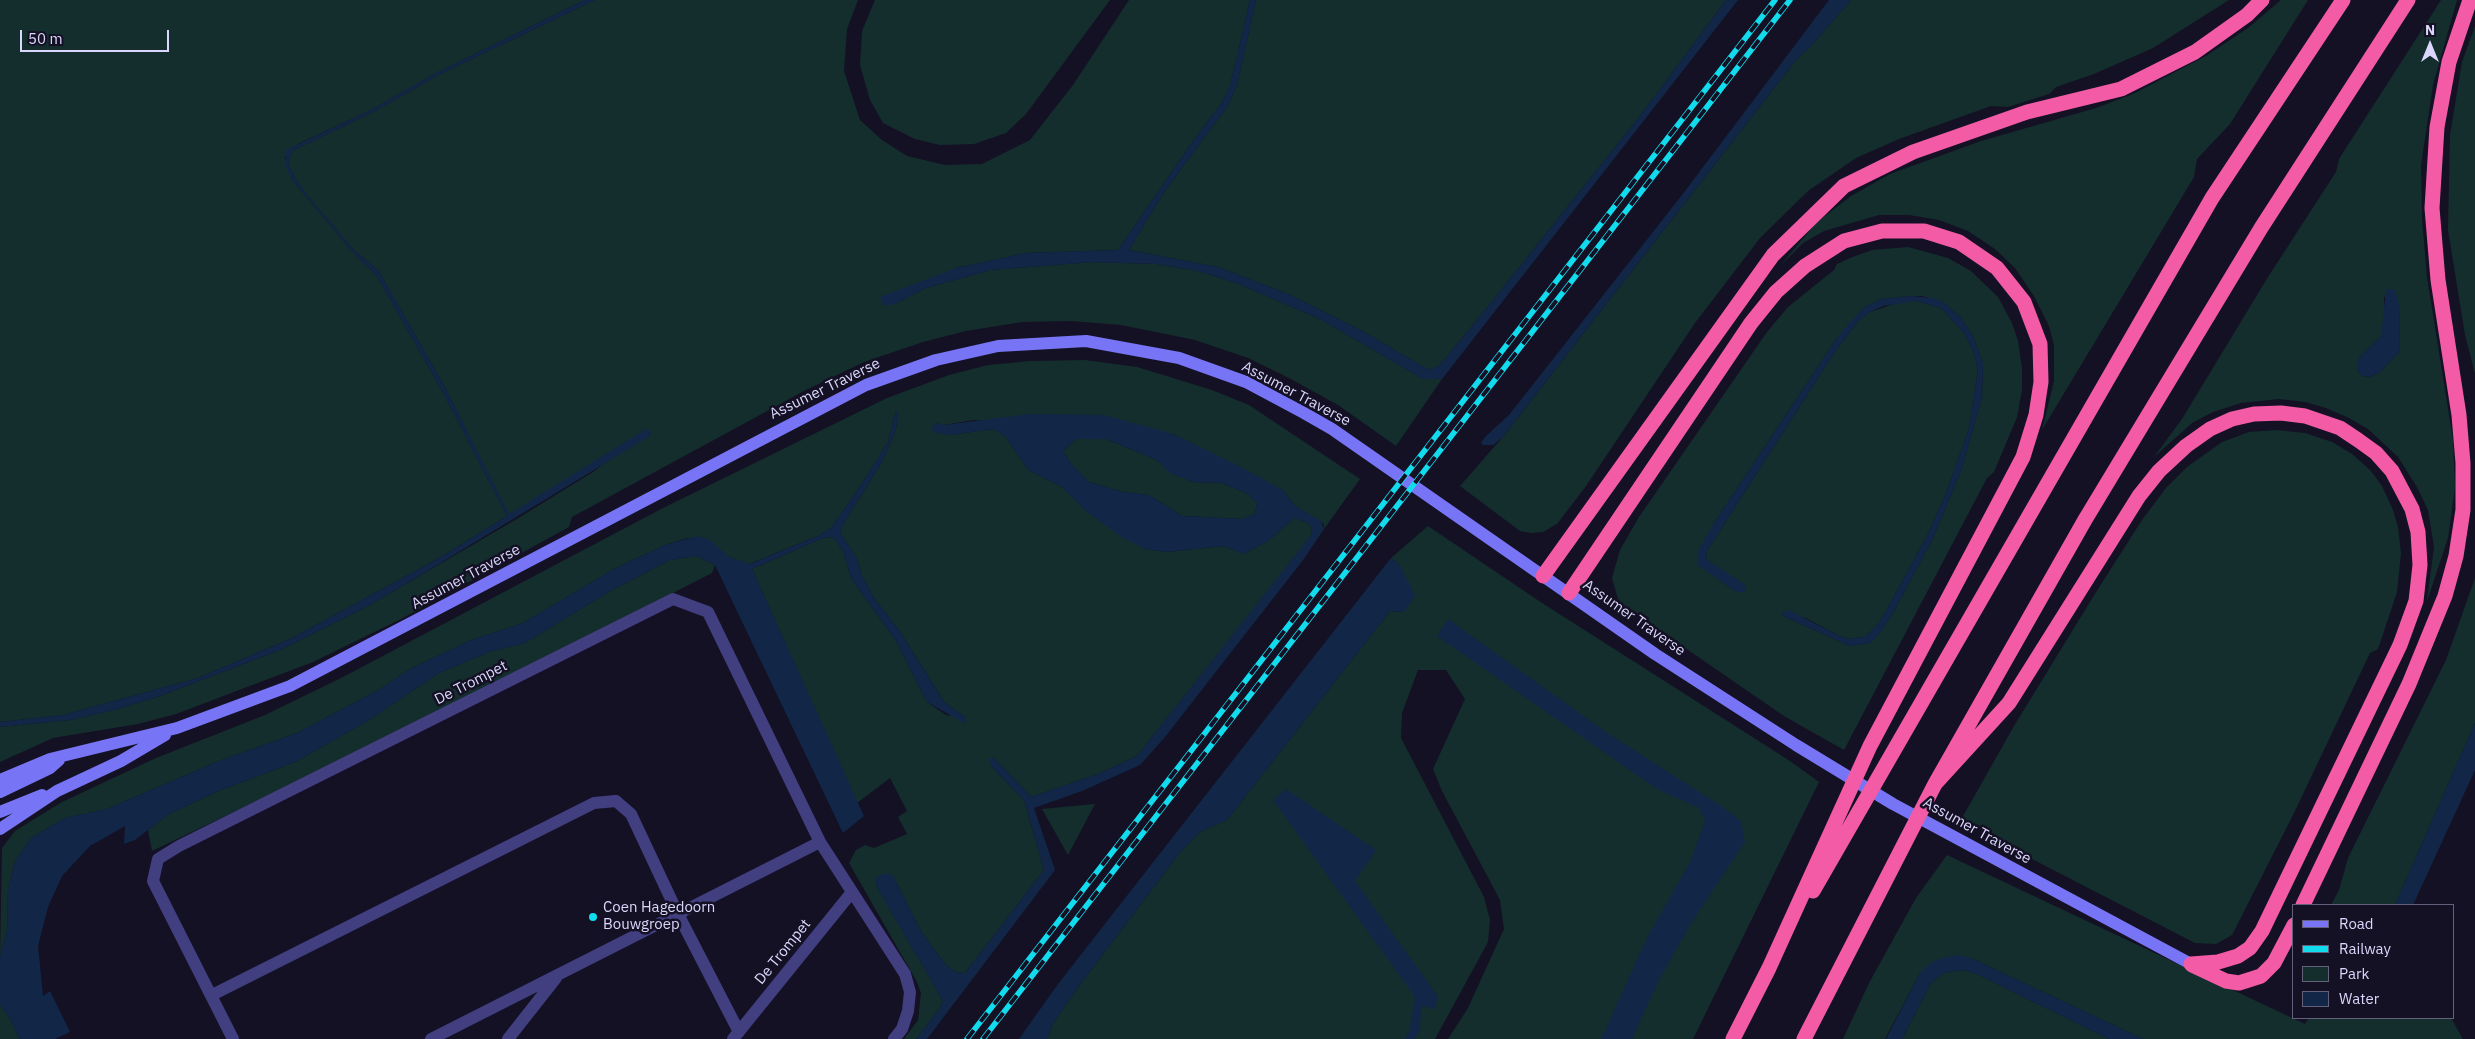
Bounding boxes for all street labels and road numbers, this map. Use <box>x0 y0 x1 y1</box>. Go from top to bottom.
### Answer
street label: Assumer Traverse <box>767 354 883 424</box>
street label: Assumer Traverse <box>1238 358 1354 430</box>
street label: Assumer Traverse <box>408 541 524 613</box>
street label: Assumer Traverse <box>1579 576 1689 660</box>
street label: De Trompet <box>432 657 510 709</box>
street label: Assumer Traverse <box>1920 794 2034 868</box>
street label: De Trompet <box>751 916 815 988</box>

